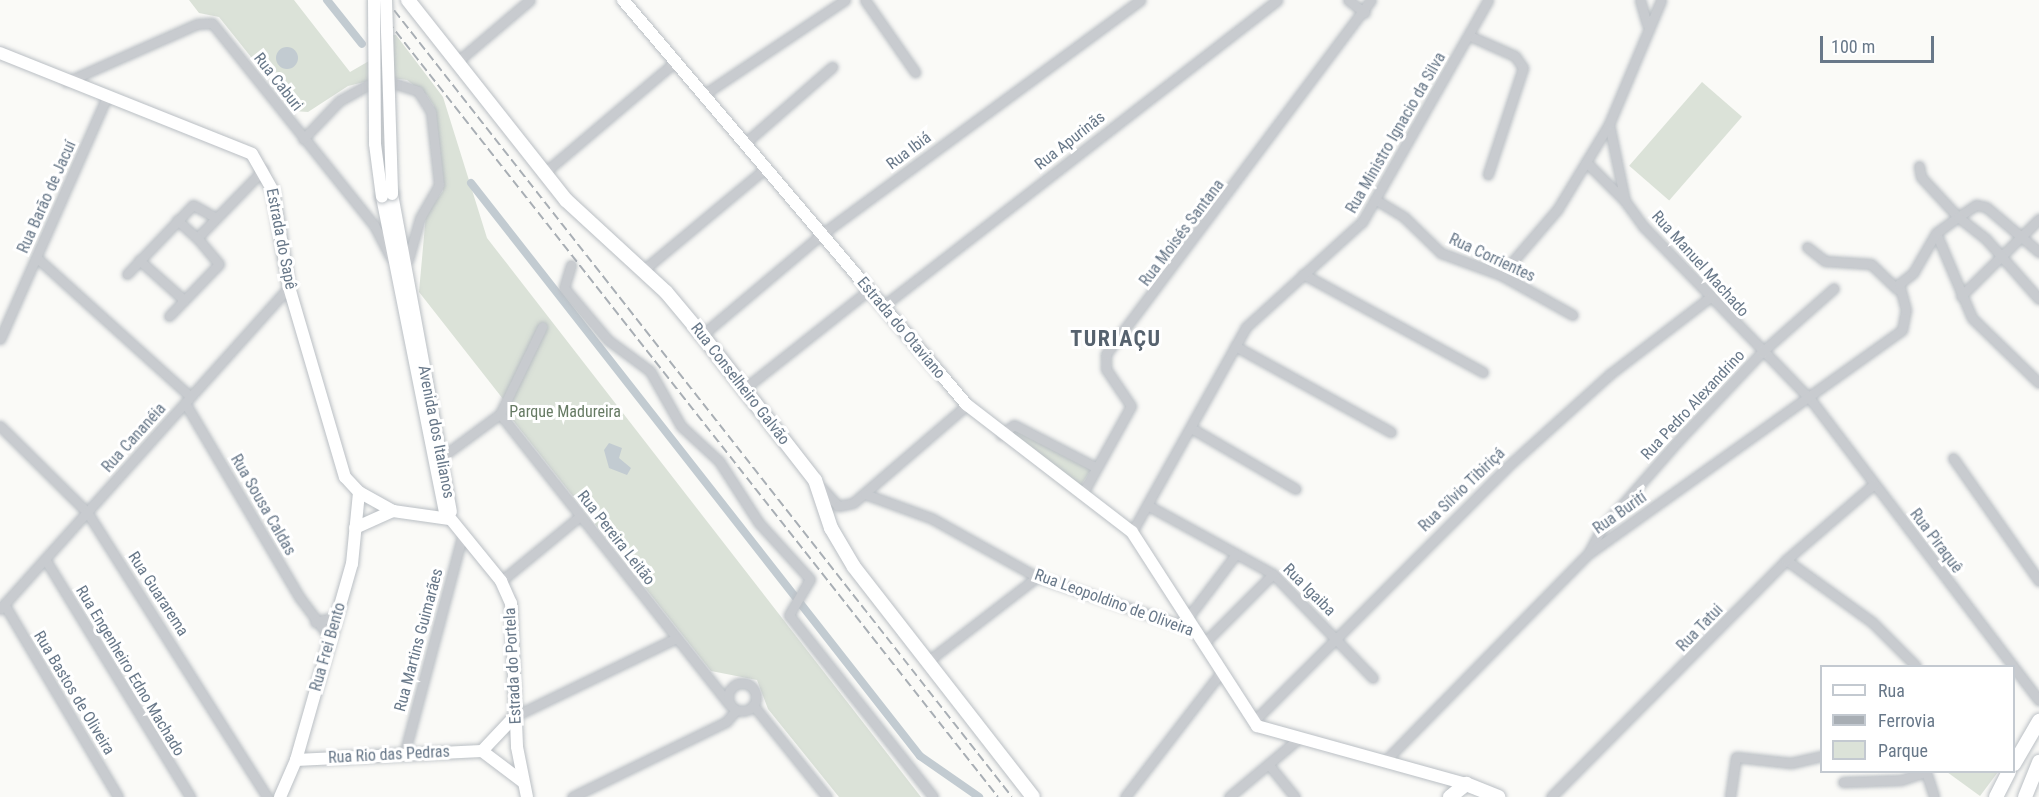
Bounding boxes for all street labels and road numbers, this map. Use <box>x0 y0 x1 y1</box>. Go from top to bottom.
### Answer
street label: Rua Caburi <box>249 49 307 115</box>
street label: Rua Ministro Ignacio da Silva <box>1342 49 1450 217</box>
street label: Rua Apurinãs <box>1031 108 1109 174</box>
street label: Rua Ibiá <box>883 128 935 174</box>
street label: Rua Barão de Jacuí <box>14 138 80 256</box>
street label: Rua Moisés Santana <box>1136 176 1228 290</box>
street label: Estrada do Sapê <box>262 187 300 291</box>
street label: Rua Manuel Machado <box>1647 207 1753 321</box>
street label: Rua Corrientes <box>1446 230 1538 286</box>
street label: Estrada do Otaviano <box>853 273 949 383</box>
street label: Rua Conselheiro Galvão <box>686 319 794 449</box>
street label: Rua Pedro Alexandrino <box>1637 346 1749 464</box>
street label: Avenida dos Italianos <box>414 364 458 500</box>
street label: Rua Cananéia <box>98 400 170 476</box>
street label: Rua Sílvio Tibiriçá <box>1415 444 1509 536</box>
street label: Rua Sousa Caldas <box>226 451 300 559</box>
street label: Rua Pereira Leitão <box>573 487 659 589</box>
street label: Rua Burití <box>1589 488 1651 538</box>
street label: Rua Piraquê <box>1906 505 1966 577</box>
street label: Rua Guararema <box>124 548 192 640</box>
street label: Rua Igaiba <box>1279 560 1339 620</box>
street label: Rua Leopoldino de Oliveira <box>1032 565 1196 641</box>
street label: Rua Martins Guimarães <box>391 566 447 714</box>
street label: Rua Engenheiro Edno Machado <box>71 582 189 760</box>
street label: Rua Tatui <box>1673 600 1727 656</box>
street label: Rua Frei Bento <box>306 601 350 693</box>
street label: Estrada do Portela <box>500 607 526 725</box>
street label: Rua Bastos de Oliveira <box>29 628 119 758</box>
street label: Rua Rio das Pedras <box>328 742 450 768</box>

